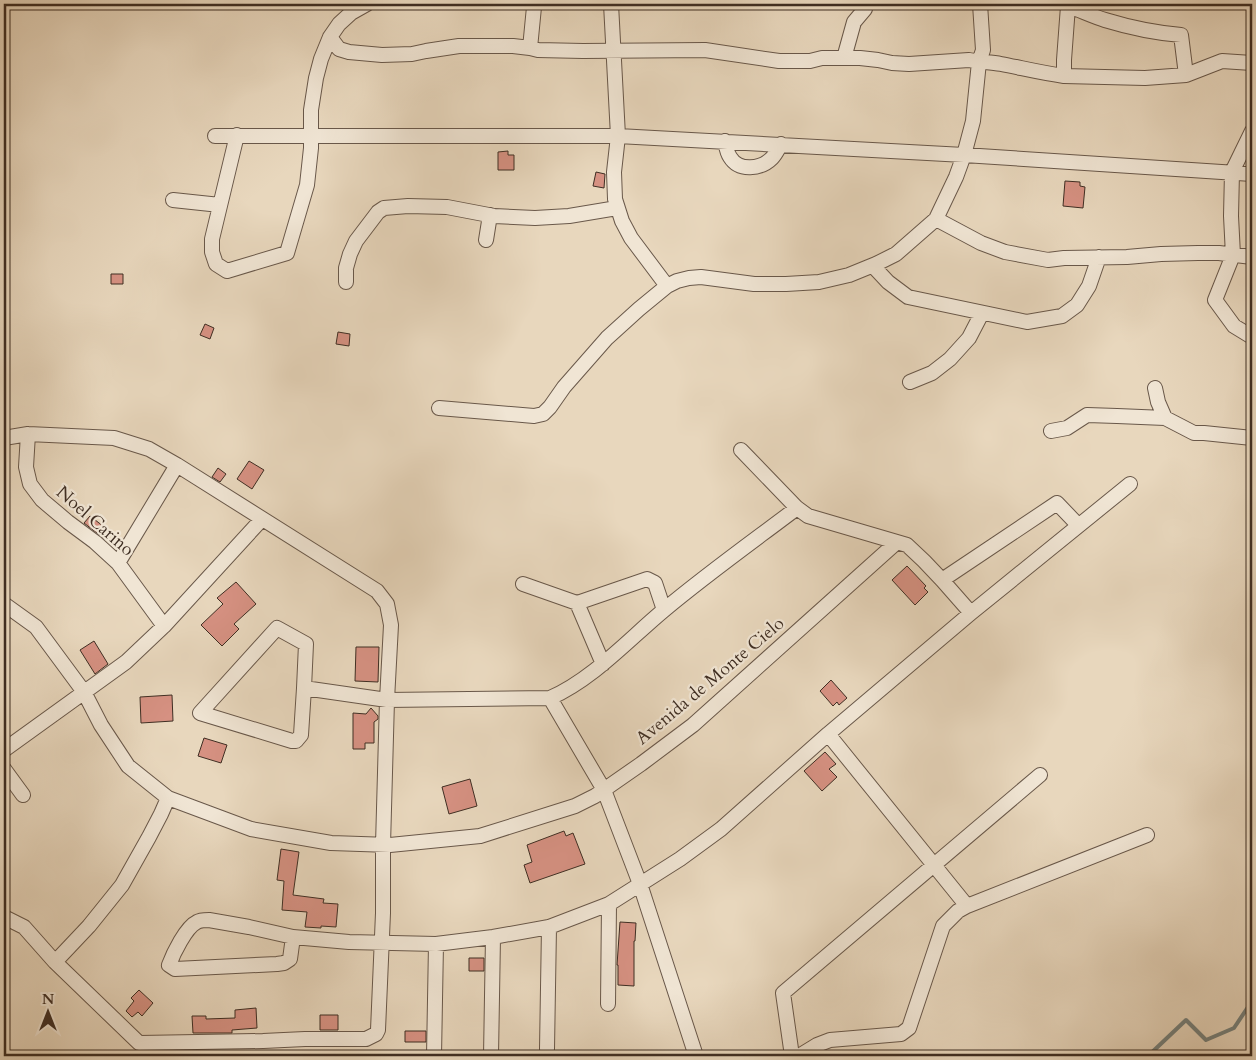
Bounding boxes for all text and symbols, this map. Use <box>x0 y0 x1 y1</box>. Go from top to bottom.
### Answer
street label: Noel Carino <box>51 480 140 562</box>
street label: Avenida de Monte Cielo <box>630 611 790 751</box>
north arrow <box>22 988 72 1038</box>
text: N <box>42 990 54 1009</box>

